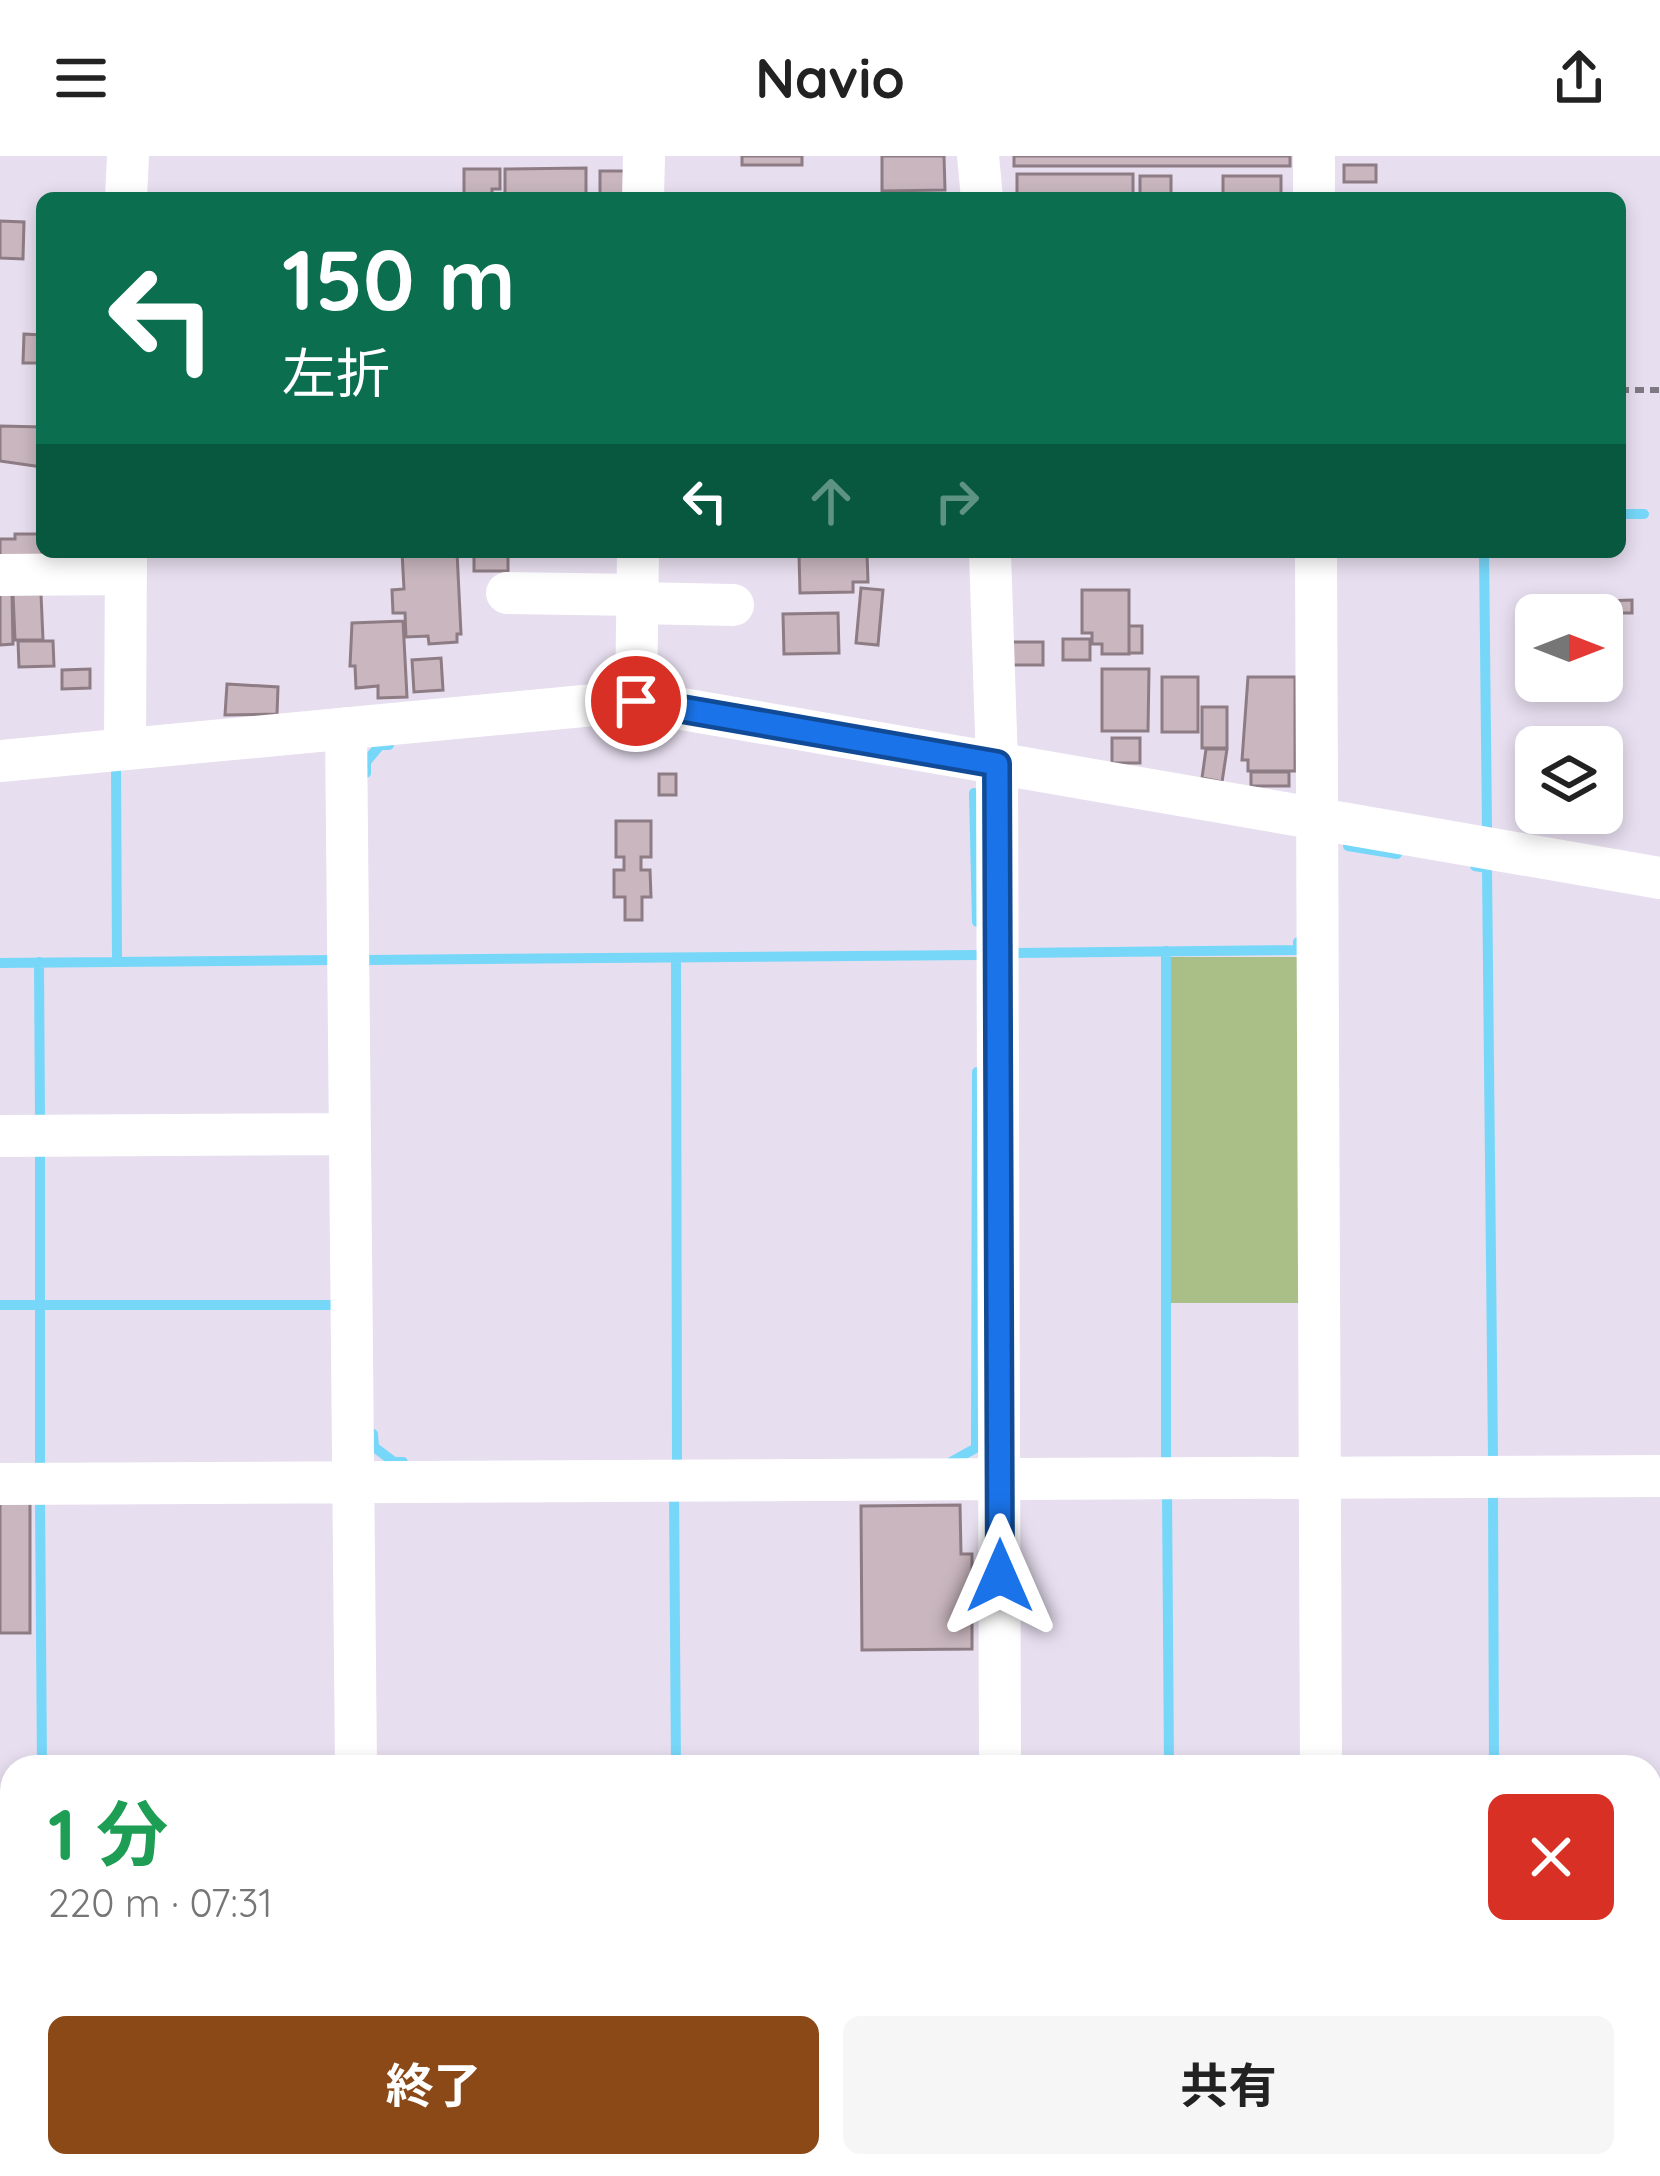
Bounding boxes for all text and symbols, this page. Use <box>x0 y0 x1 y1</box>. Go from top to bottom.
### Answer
text: Navio <box>755 44 905 112</box>
icon: menu <box>48 45 114 111</box>
icon: share <box>1546 45 1612 111</box>
text: 150 m <box>282 226 516 331</box>
icon: left <box>84 240 240 396</box>
text: 左折 <box>282 339 390 407</box>
icon: left <box>672 468 738 534</box>
icon: ahead <box>798 468 864 534</box>
icon: right <box>924 468 990 534</box>
north arrow <box>1515 594 1623 702</box>
map controls <box>1515 594 1623 834</box>
pin <box>585 650 687 752</box>
icon: arrive <box>603 668 669 734</box>
button: layers <box>1515 726 1623 834</box>
position arrow <box>937 1513 1063 1639</box>
text: 1 分 <box>48 1788 168 1878</box>
button: close <box>1488 1794 1614 1920</box>
text: 220 m · 07:31 <box>48 1878 273 1927</box>
button: 終了 <box>48 2016 819 2154</box>
button: 共有 <box>843 2016 1614 2154</box>

